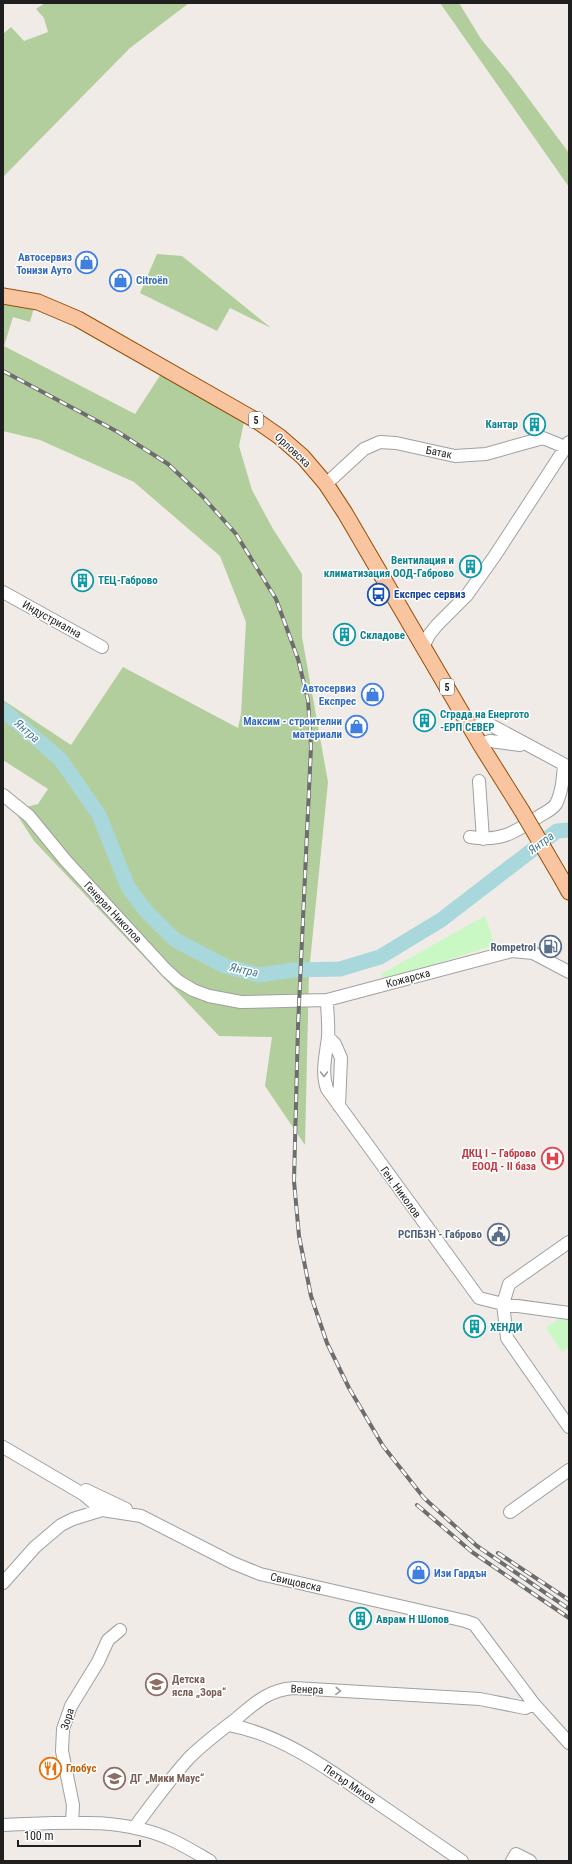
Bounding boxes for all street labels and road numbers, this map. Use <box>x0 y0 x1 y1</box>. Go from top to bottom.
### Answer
road number: 5 <box>249 412 263 428</box>
street label: Орловска <box>272 431 313 470</box>
street label: Батак <box>425 444 454 462</box>
street label: Индустриална <box>20 598 83 641</box>
road number: 5 <box>440 679 454 695</box>
street label: Генерал Николов <box>81 879 144 946</box>
street label: Кожарска <box>385 966 432 991</box>
street label: Ген. Николов <box>378 1164 424 1220</box>
street label: Свищовска <box>269 1570 323 1595</box>
street label: Венера <box>290 1682 324 1697</box>
street label: Зора <box>58 1707 77 1732</box>
street label: Петър Михов <box>321 1762 378 1807</box>

